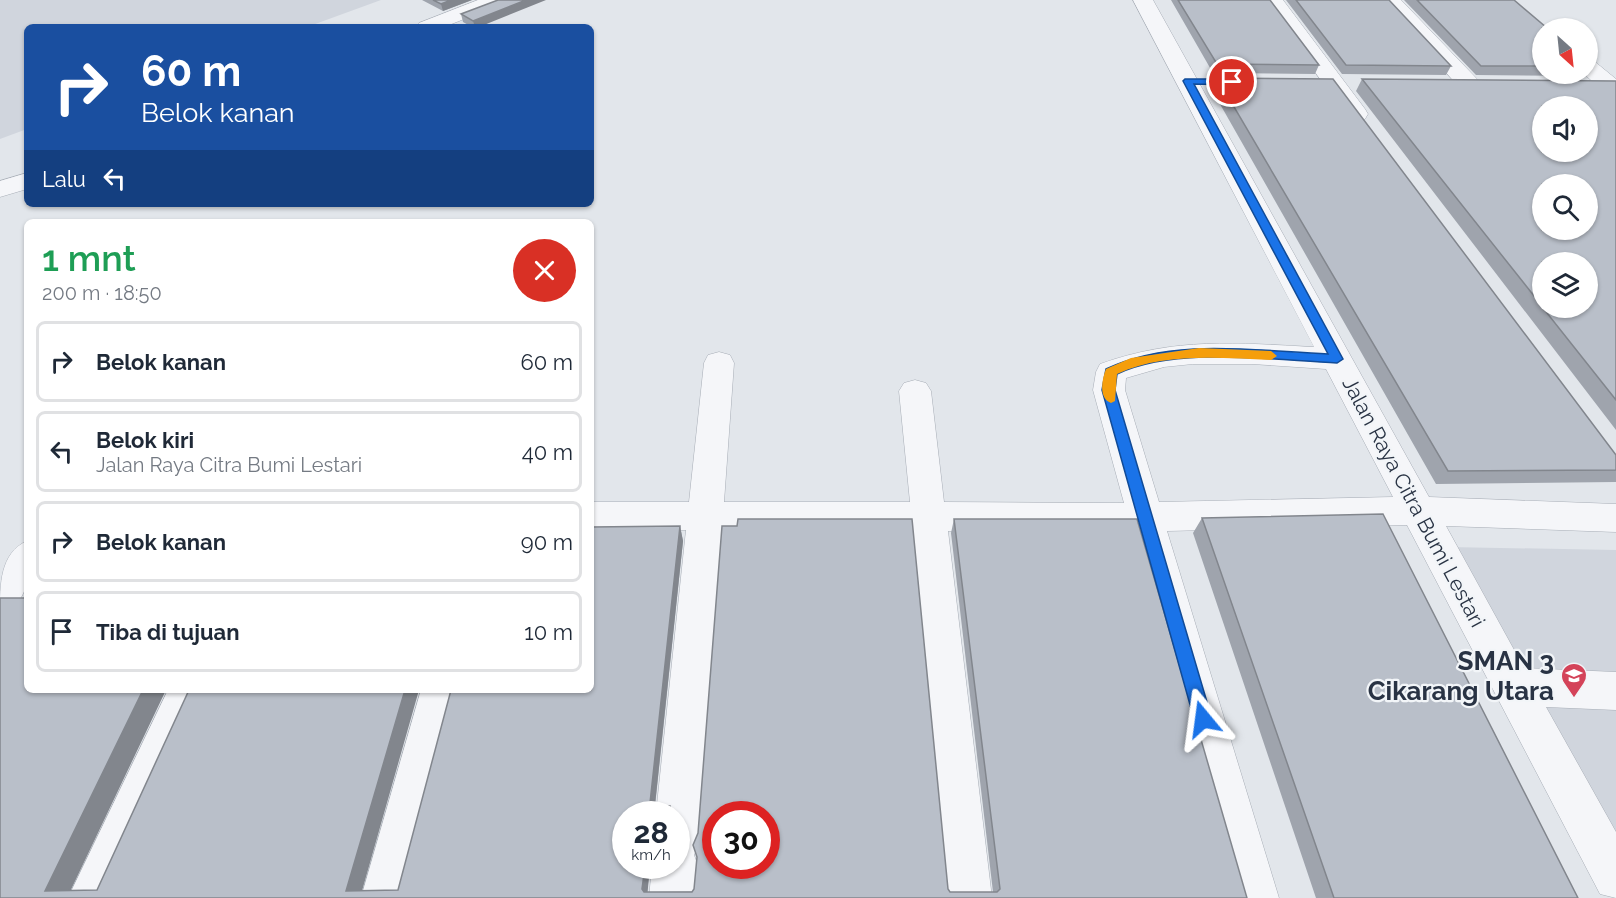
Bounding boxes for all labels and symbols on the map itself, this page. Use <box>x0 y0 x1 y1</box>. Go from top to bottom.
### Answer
north arrow <box>1532 18 1598 84</box>
pin <box>1206 56 1257 107</box>
street label: Jalan Raya Citra Bumi Lestari <box>1337 373 1491 631</box>
place label: SMAN 3 Cikarang Utara <box>1368 646 1554 706</box>
school or university icon: SMAN 3 Cikarang Utara <box>1559 661 1589 699</box>
position arrow <box>1171 687 1235 751</box>
speed limit sign: 30 <box>702 801 780 879</box>

